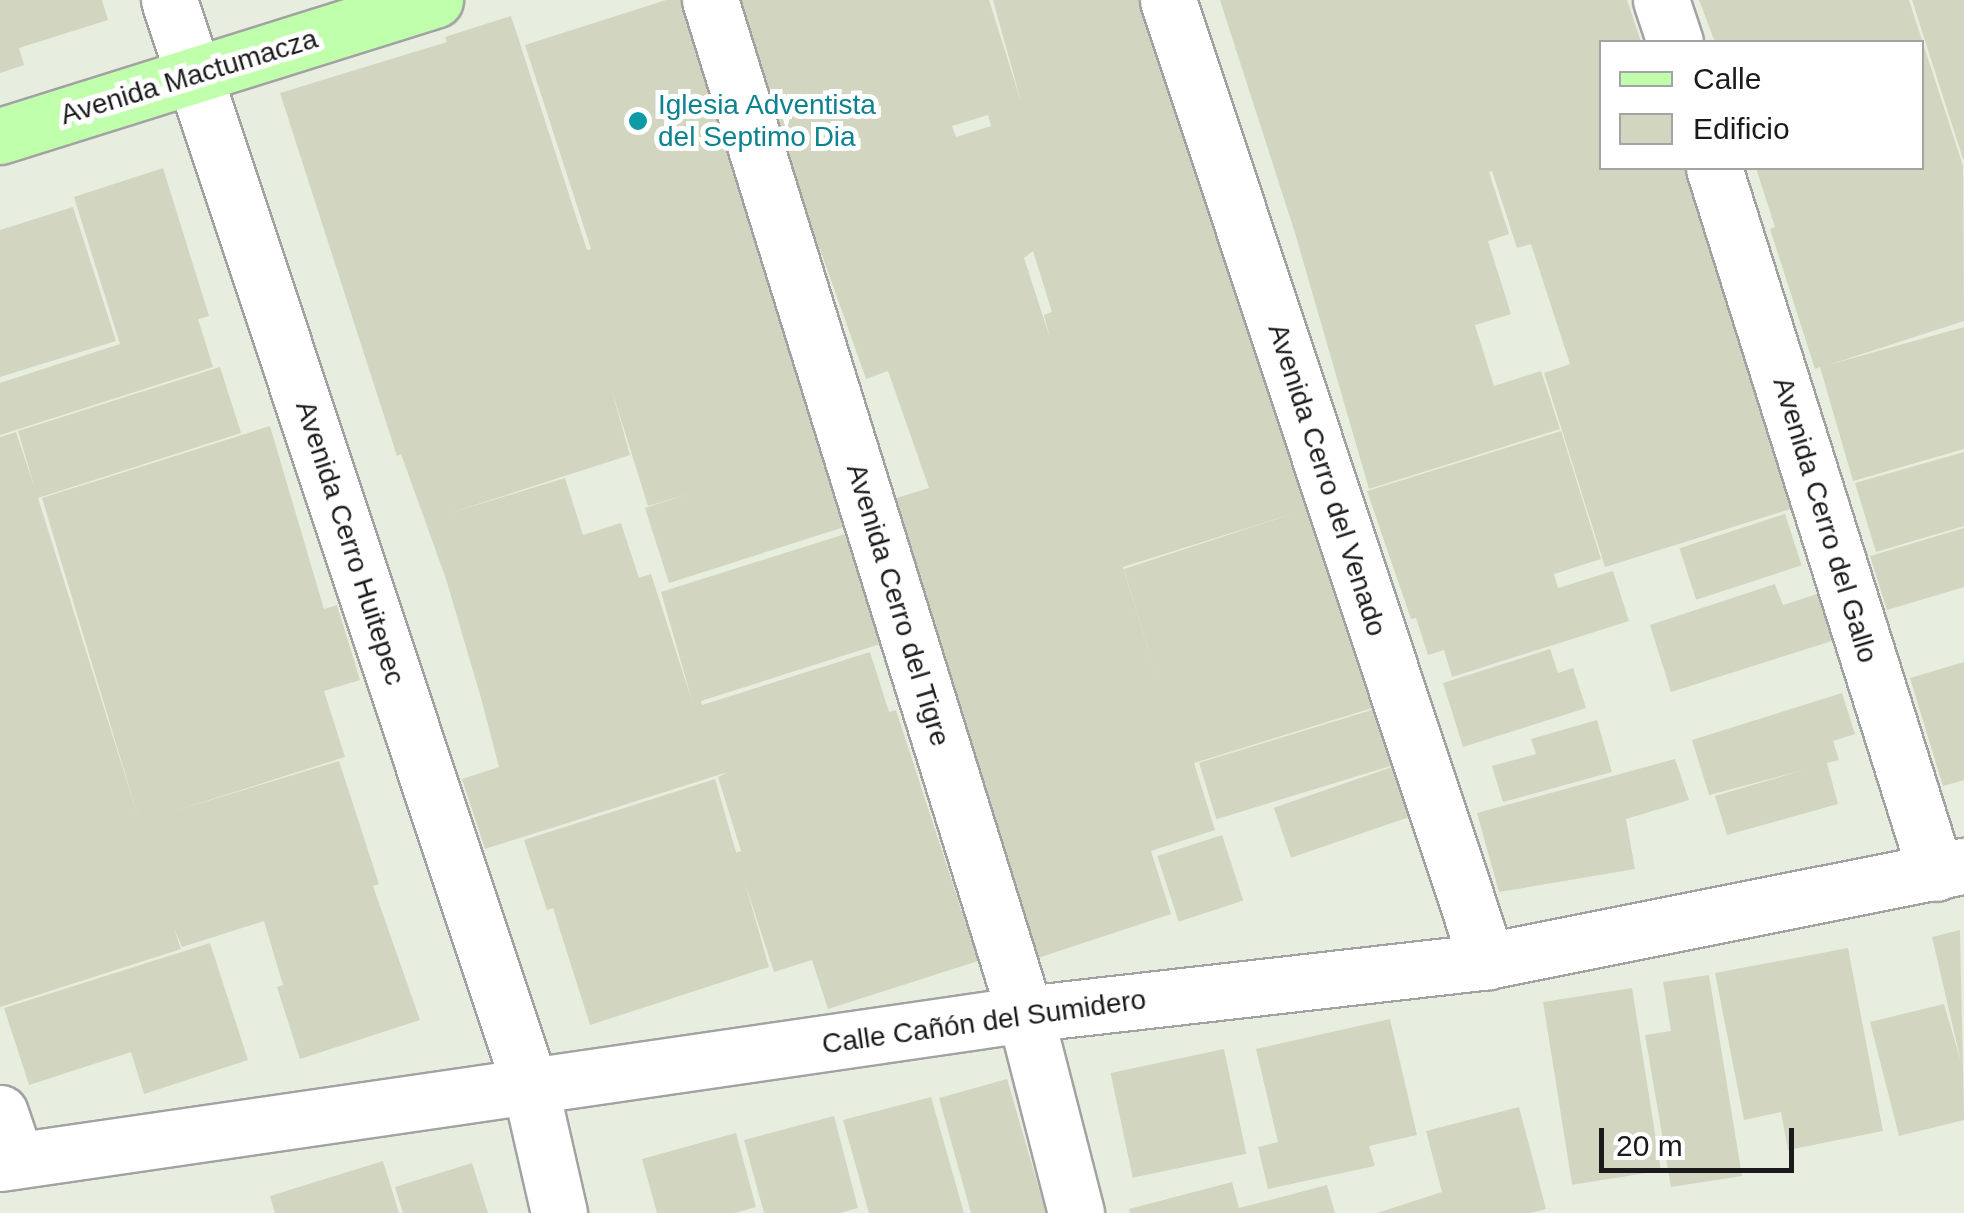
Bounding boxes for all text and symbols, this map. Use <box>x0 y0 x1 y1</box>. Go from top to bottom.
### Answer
street label: Avenida Mactumacza <box>56 22 322 132</box>
legend <box>1599 40 1924 170</box>
text: Calle <box>1693 62 1761 95</box>
place label: Iglesia Adventista del Septimo Dia <box>658 88 877 154</box>
marker: Iglesia Adventista del Septimo Dia <box>627 110 649 132</box>
text: Edificio <box>1693 112 1790 145</box>
street label: Avenida Cerro del Venado <box>1261 320 1393 640</box>
street label: Avenida Cerro del Gallo <box>1766 373 1884 667</box>
street label: Avenida Cerro Huitepec <box>288 397 412 689</box>
street label: Avenida Cerro del Tigre <box>839 459 957 751</box>
street label: Calle Cañón del Sumidero <box>820 983 1148 1061</box>
scale bar <box>1604 1108 1799 1170</box>
text: 20 m <box>1616 1129 1683 1162</box>

